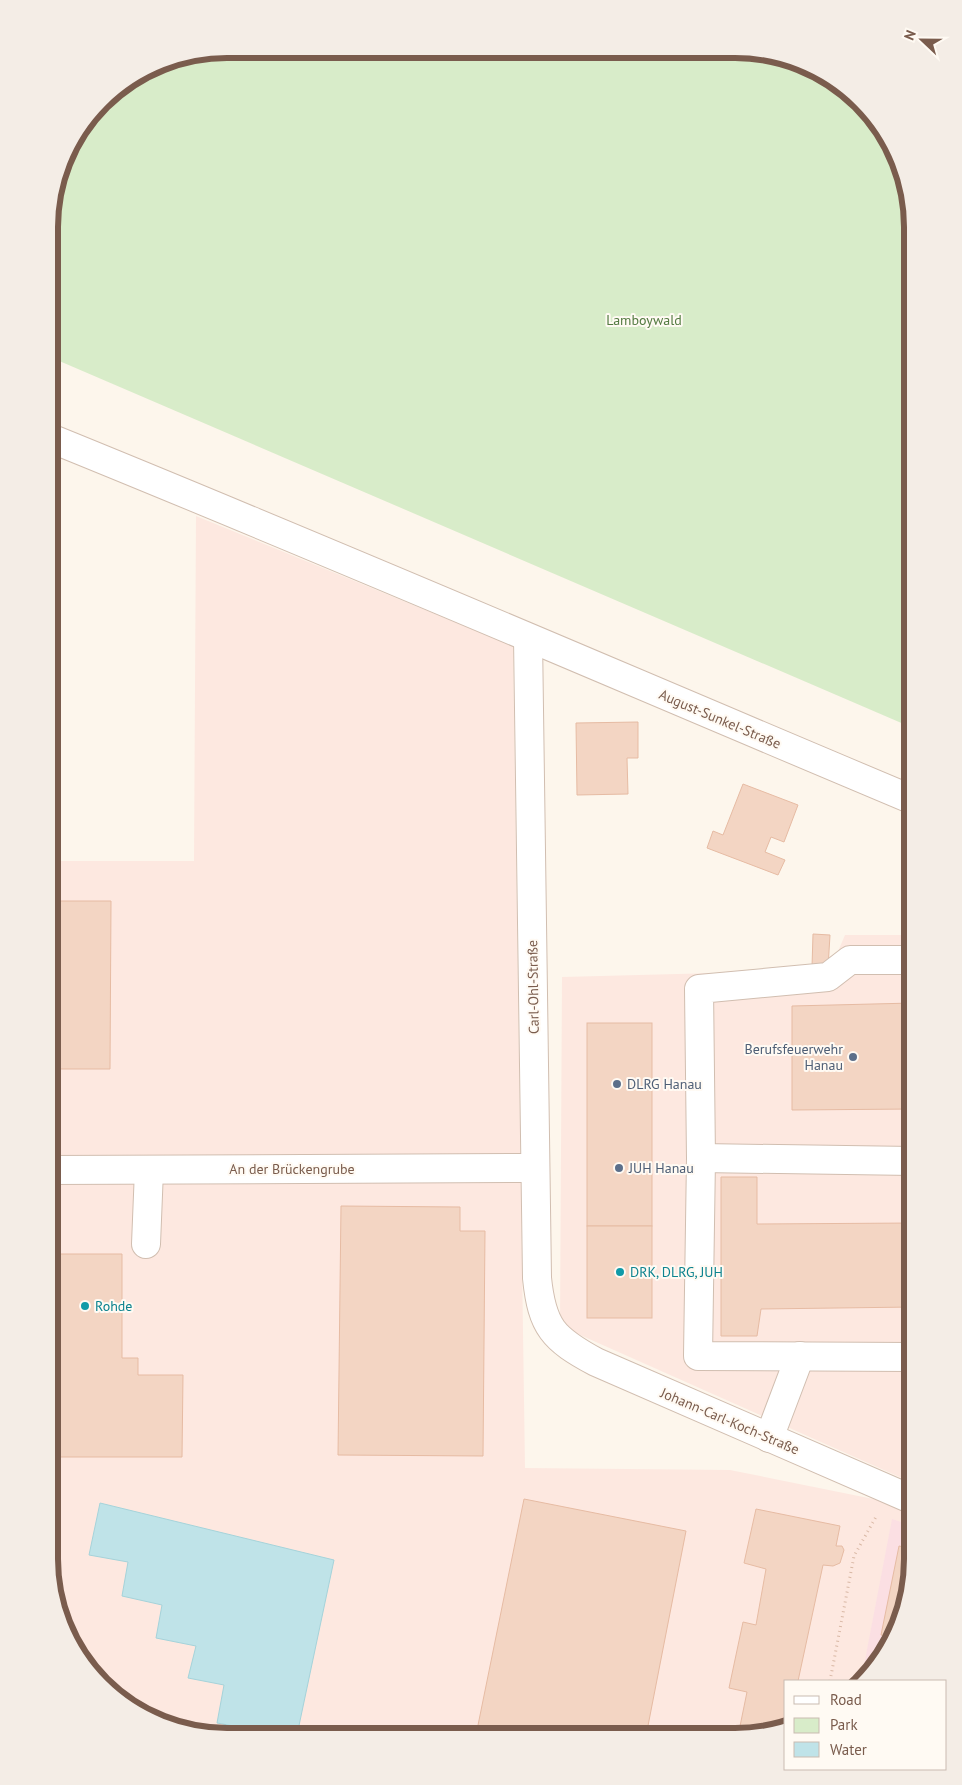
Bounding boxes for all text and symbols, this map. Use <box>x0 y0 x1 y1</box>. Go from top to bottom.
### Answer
north arrow <box>897 15 947 65</box>
text: N <box>900 27 920 43</box>
park label: Lamboywald <box>606 311 682 329</box>
street label: August-Sunkel-Straße <box>656 685 784 753</box>
street label: Carl-Ohl-Straße <box>523 940 543 1034</box>
place label: Berufsfeuerwehr Hanau <box>745 1040 843 1074</box>
marker: Berufsfeuerwehr Hanau <box>847 1051 859 1063</box>
place label: DLRG Hanau <box>627 1075 702 1093</box>
marker: DLRG Hanau <box>611 1078 623 1090</box>
place label: JUH Hanau <box>628 1159 694 1177</box>
street label: An der Brückengrube <box>229 1160 355 1178</box>
marker: JUH Hanau <box>613 1162 625 1174</box>
place label: DRK, DLRG, JUH <box>630 1263 723 1281</box>
marker: DRK, DLRG, JUH <box>614 1266 626 1278</box>
place label: Rohde <box>95 1297 132 1315</box>
marker: Rohde <box>79 1300 91 1312</box>
street label: Johann-Carl-Koch-Straße <box>657 1383 802 1458</box>
legend <box>784 1680 947 1770</box>
text: Road <box>830 1690 862 1709</box>
text: Park <box>830 1715 858 1734</box>
text: Water <box>830 1740 867 1759</box>

